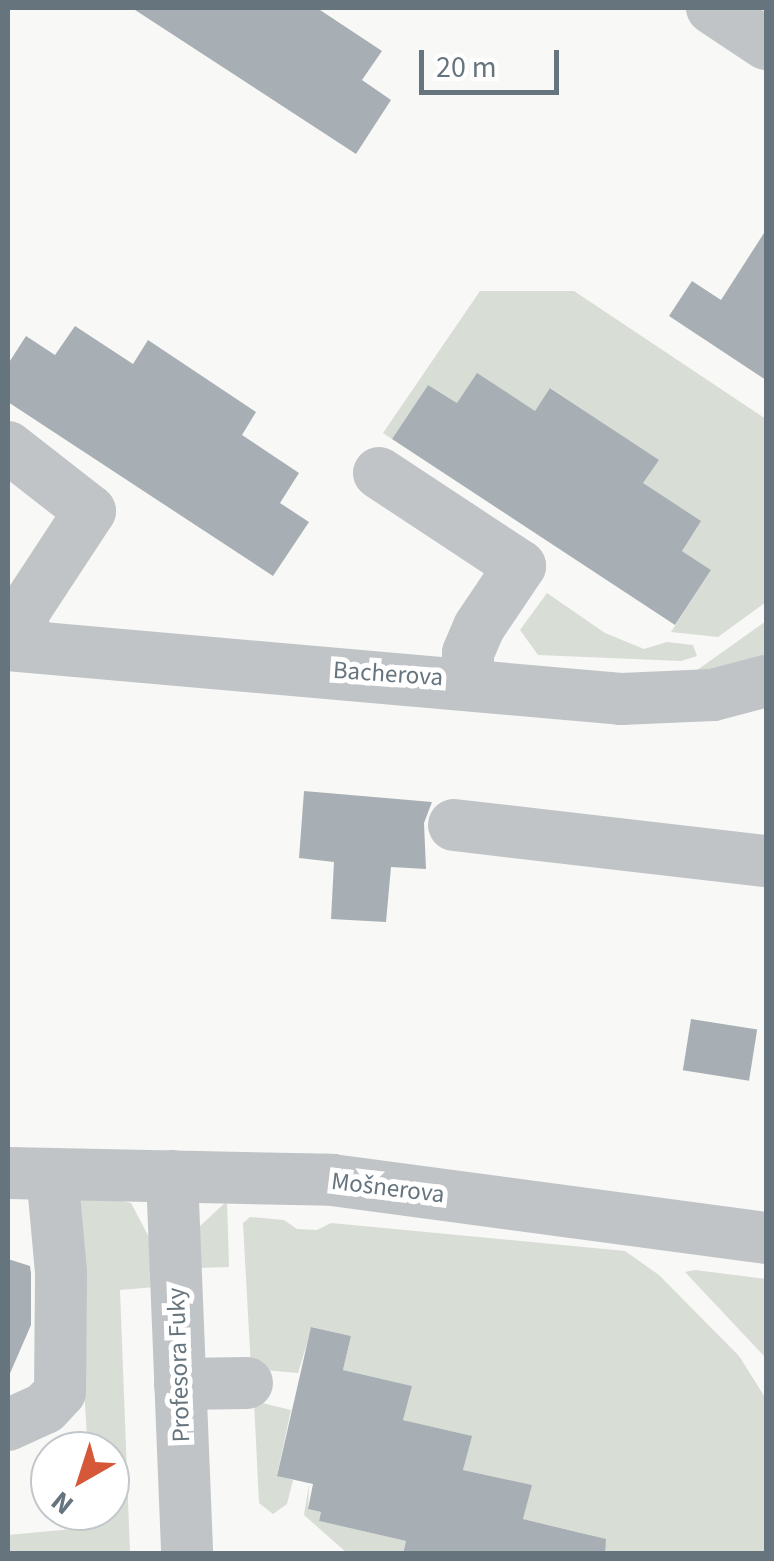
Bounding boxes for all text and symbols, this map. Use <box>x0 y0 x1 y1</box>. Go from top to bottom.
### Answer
scale bar <box>424 30 564 92</box>
text: 20 m <box>436 46 497 89</box>
street label: Bacherova <box>332 655 444 693</box>
street label: Mošnerova <box>330 1166 446 1210</box>
street label: Profesora Fuky <box>161 1287 197 1443</box>
north arrow <box>30 1431 130 1531</box>
text: N <box>43 1481 82 1524</box>

